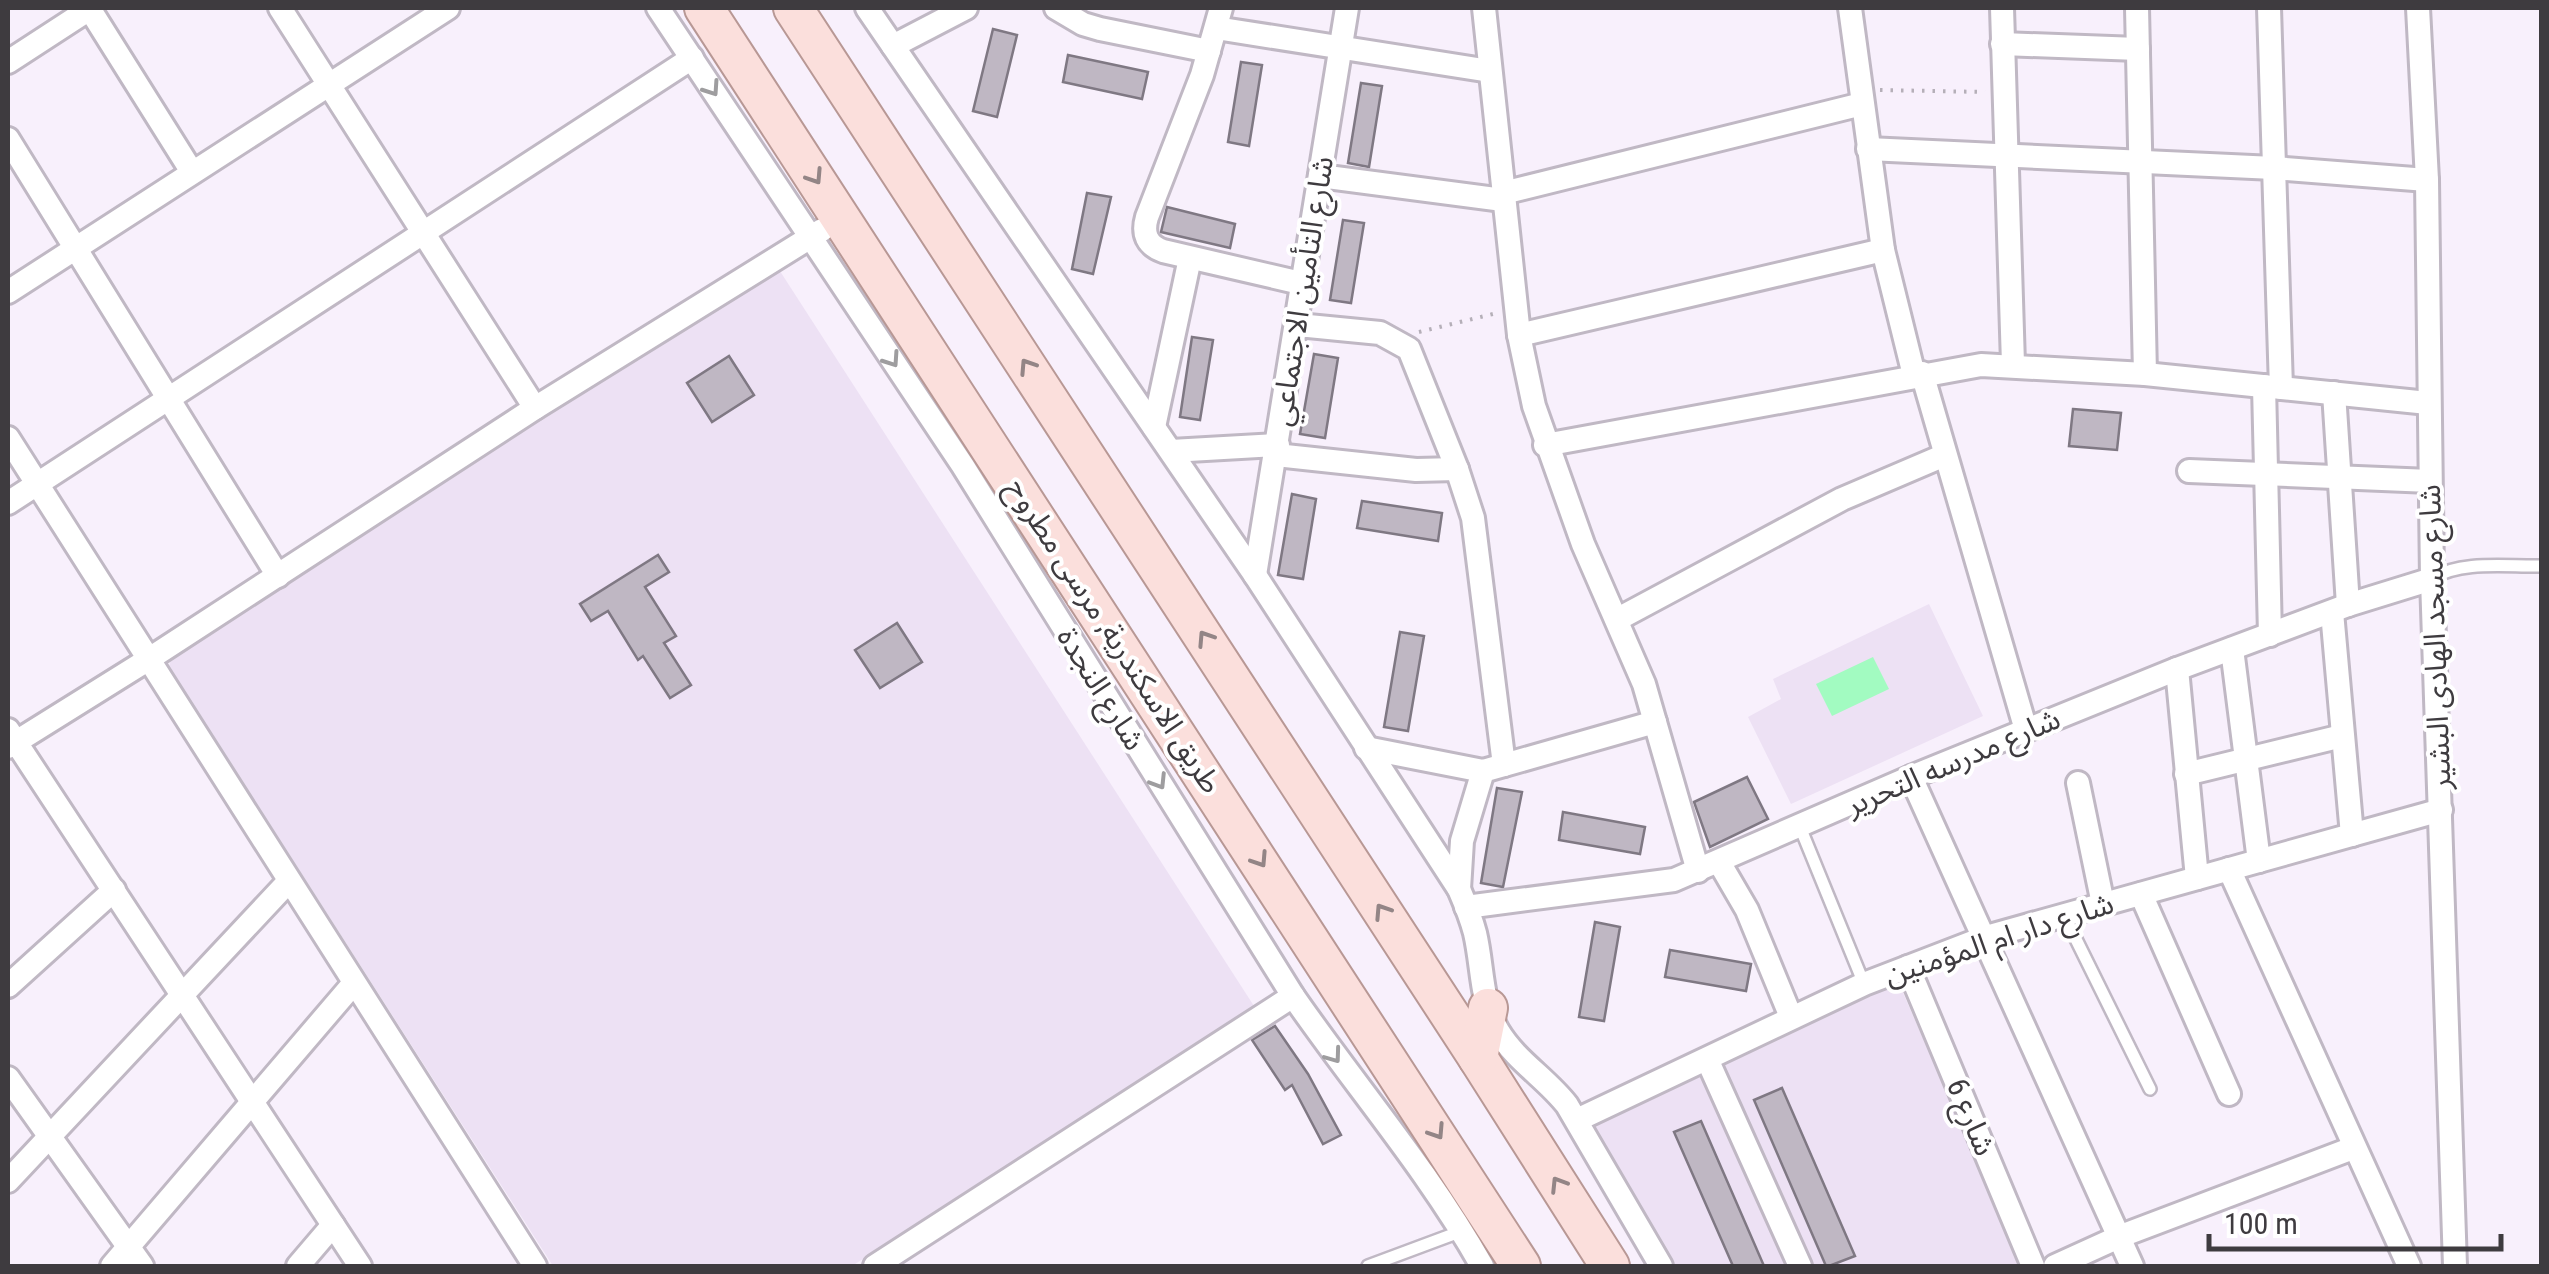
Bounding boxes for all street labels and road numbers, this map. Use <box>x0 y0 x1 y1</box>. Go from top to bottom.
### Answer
street label: شارع التأمين الاجتماعي <box>1262 153 1346 429</box>
street label: طريق الاسكندرية, مرسى مطروح <box>995 472 1229 802</box>
street label: شارع مسجد الهادى البشير <box>2412 484 2462 791</box>
street label: شارع النجدة <box>1046 621 1153 759</box>
street label: شارع مدرسه التحرير <box>1840 701 2067 827</box>
street label: شارع دار ام المؤمنين <box>1880 885 2119 997</box>
street label: شارع 6 <box>1935 1073 2003 1162</box>

